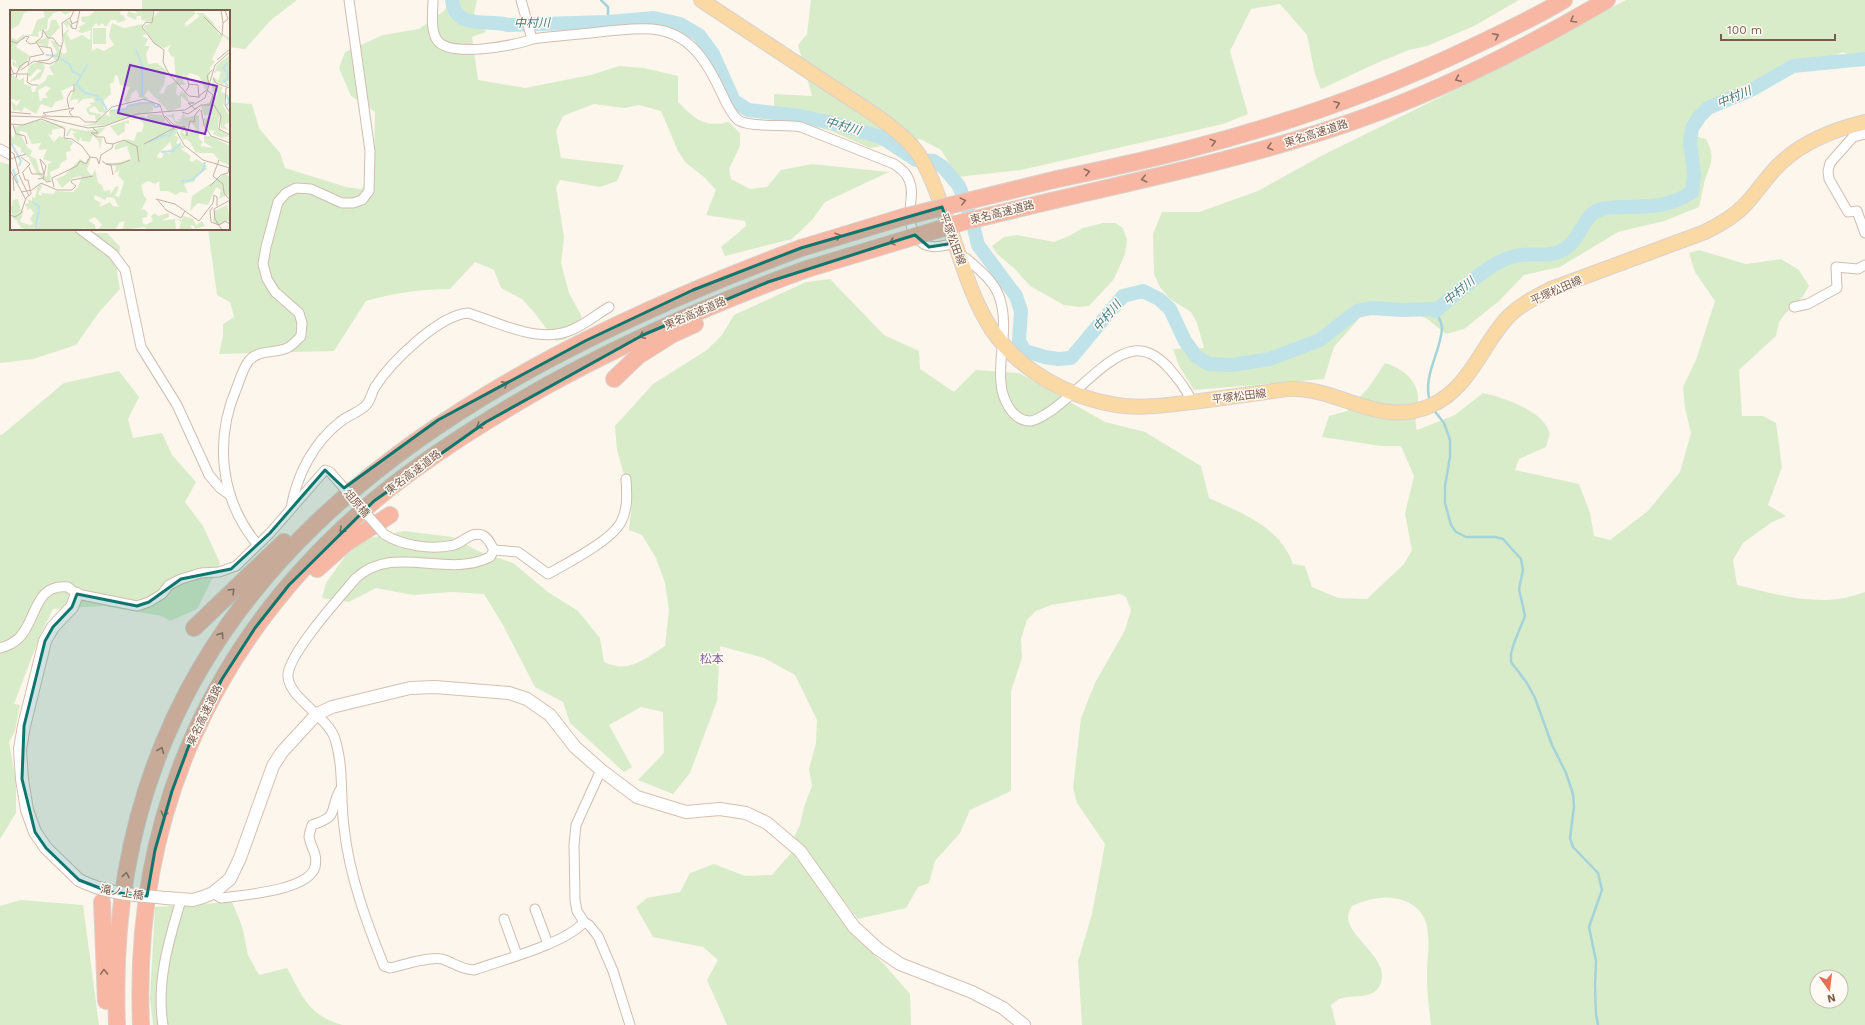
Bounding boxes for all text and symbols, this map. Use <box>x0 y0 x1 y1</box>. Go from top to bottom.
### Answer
inset map <box>10 10 230 230</box>
one-way arrow <box>1570 15 1577 22</box>
water label: 中村川 <box>514 16 552 30</box>
scale bar <box>1721 16 1835 42</box>
text: 100 m <box>1727 23 1762 37</box>
one-way arrow <box>1491 33 1499 41</box>
one-way arrow <box>1454 74 1462 82</box>
water label: 中村川 <box>1715 83 1755 110</box>
one-way arrow <box>1334 100 1341 108</box>
water label: 中村川 <box>824 114 864 138</box>
street label: 東名高速道路 <box>1283 117 1350 150</box>
one-way arrow <box>1210 138 1217 147</box>
one-way arrow <box>1267 142 1274 151</box>
one-way arrow <box>1084 169 1090 177</box>
one-way arrow <box>1141 175 1147 183</box>
one-way arrow <box>960 198 966 206</box>
street label: 東名高速道路 <box>969 198 1036 227</box>
street label: 平塚松田線 <box>937 211 968 267</box>
one-way arrow <box>834 232 841 241</box>
one-way arrow <box>888 237 895 246</box>
water label: 中村川 <box>1441 273 1479 308</box>
street label: 平塚松田線 <box>1528 273 1584 308</box>
street label: 東名高速道路 <box>662 295 728 332</box>
water label: 中村川 <box>1090 296 1125 334</box>
one-way arrow <box>638 331 646 339</box>
one-way arrow <box>501 381 508 388</box>
street label: 平塚松田線 <box>1211 387 1267 406</box>
one-way arrow <box>476 421 483 429</box>
street label: 東名高速道路 <box>383 447 444 497</box>
street label: 俎原橋 <box>341 487 372 520</box>
one-way arrow <box>339 525 347 533</box>
one-way arrow <box>227 588 235 596</box>
one-way arrow <box>216 632 224 639</box>
district label: 松本 <box>700 652 724 666</box>
street label: 東名高速道路 <box>184 683 225 748</box>
one-way arrow <box>157 746 165 753</box>
one-way arrow <box>160 811 169 818</box>
one-way arrow <box>121 872 130 878</box>
street label: 滝ノ上橋 <box>99 883 145 902</box>
one-way arrow <box>100 969 108 975</box>
north arrow <box>1809 969 1849 1009</box>
text: N <box>1826 991 1837 1006</box>

